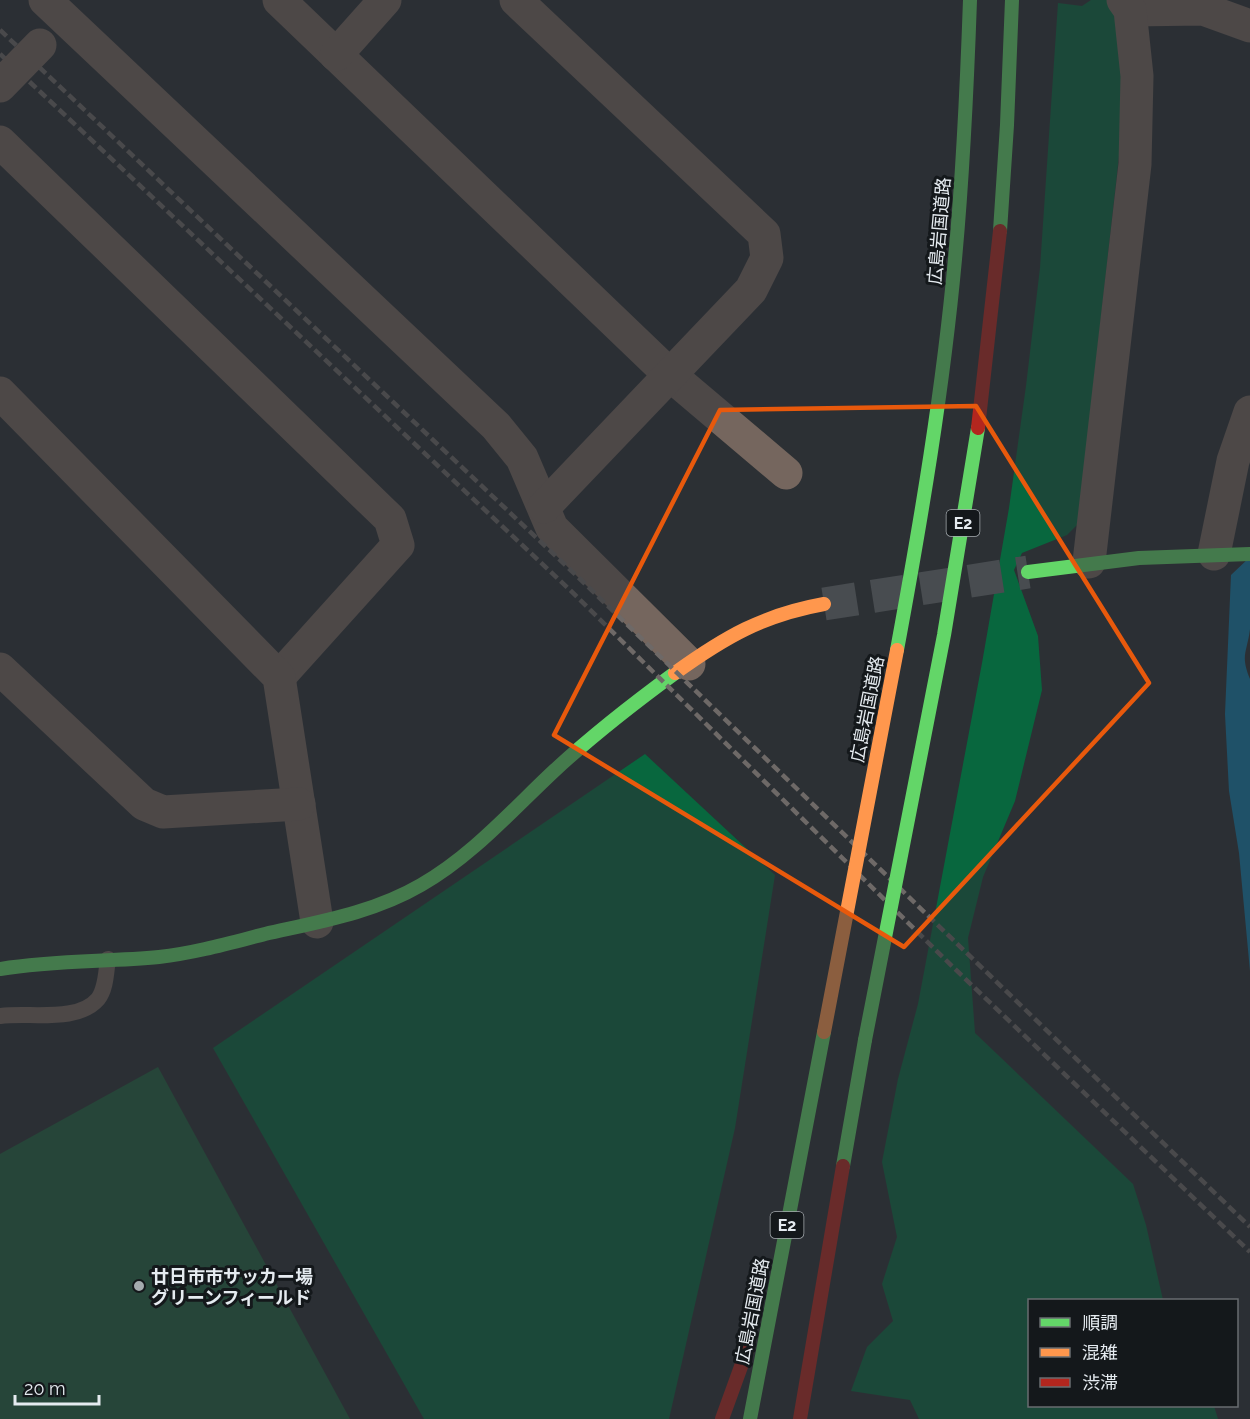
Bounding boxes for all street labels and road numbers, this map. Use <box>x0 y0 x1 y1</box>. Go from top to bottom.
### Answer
street label: 広島岩国道路 <box>924 176 954 286</box>
road number: E2 <box>946 510 980 536</box>
street label: 広島岩国道路 <box>846 654 888 764</box>
road number: E2 <box>770 1212 804 1238</box>
street label: 広島岩国道路 <box>731 1256 773 1366</box>

